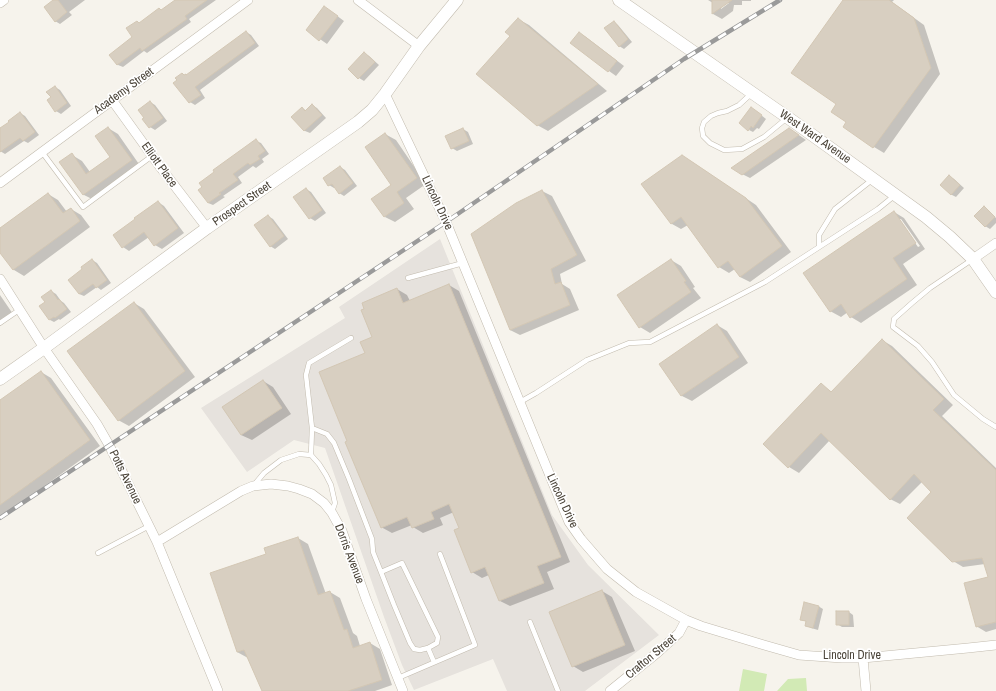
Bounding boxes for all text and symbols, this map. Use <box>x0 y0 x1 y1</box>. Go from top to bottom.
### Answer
street label: Academy Street <box>91 65 157 117</box>
street label: West Ward Avenue <box>776 107 854 167</box>
street label: Elliott Place <box>138 140 180 190</box>
street label: Lincoln Drive <box>418 174 456 232</box>
street label: Prospect Street <box>210 179 274 229</box>
street label: Potts Avenue <box>106 448 144 506</box>
street label: Lincoln Drive <box>543 472 581 530</box>
street label: Dorris Avenue <box>331 522 367 586</box>
street label: Crafton Street <box>623 632 679 682</box>
street label: Lincoln Drive <box>823 649 881 663</box>

